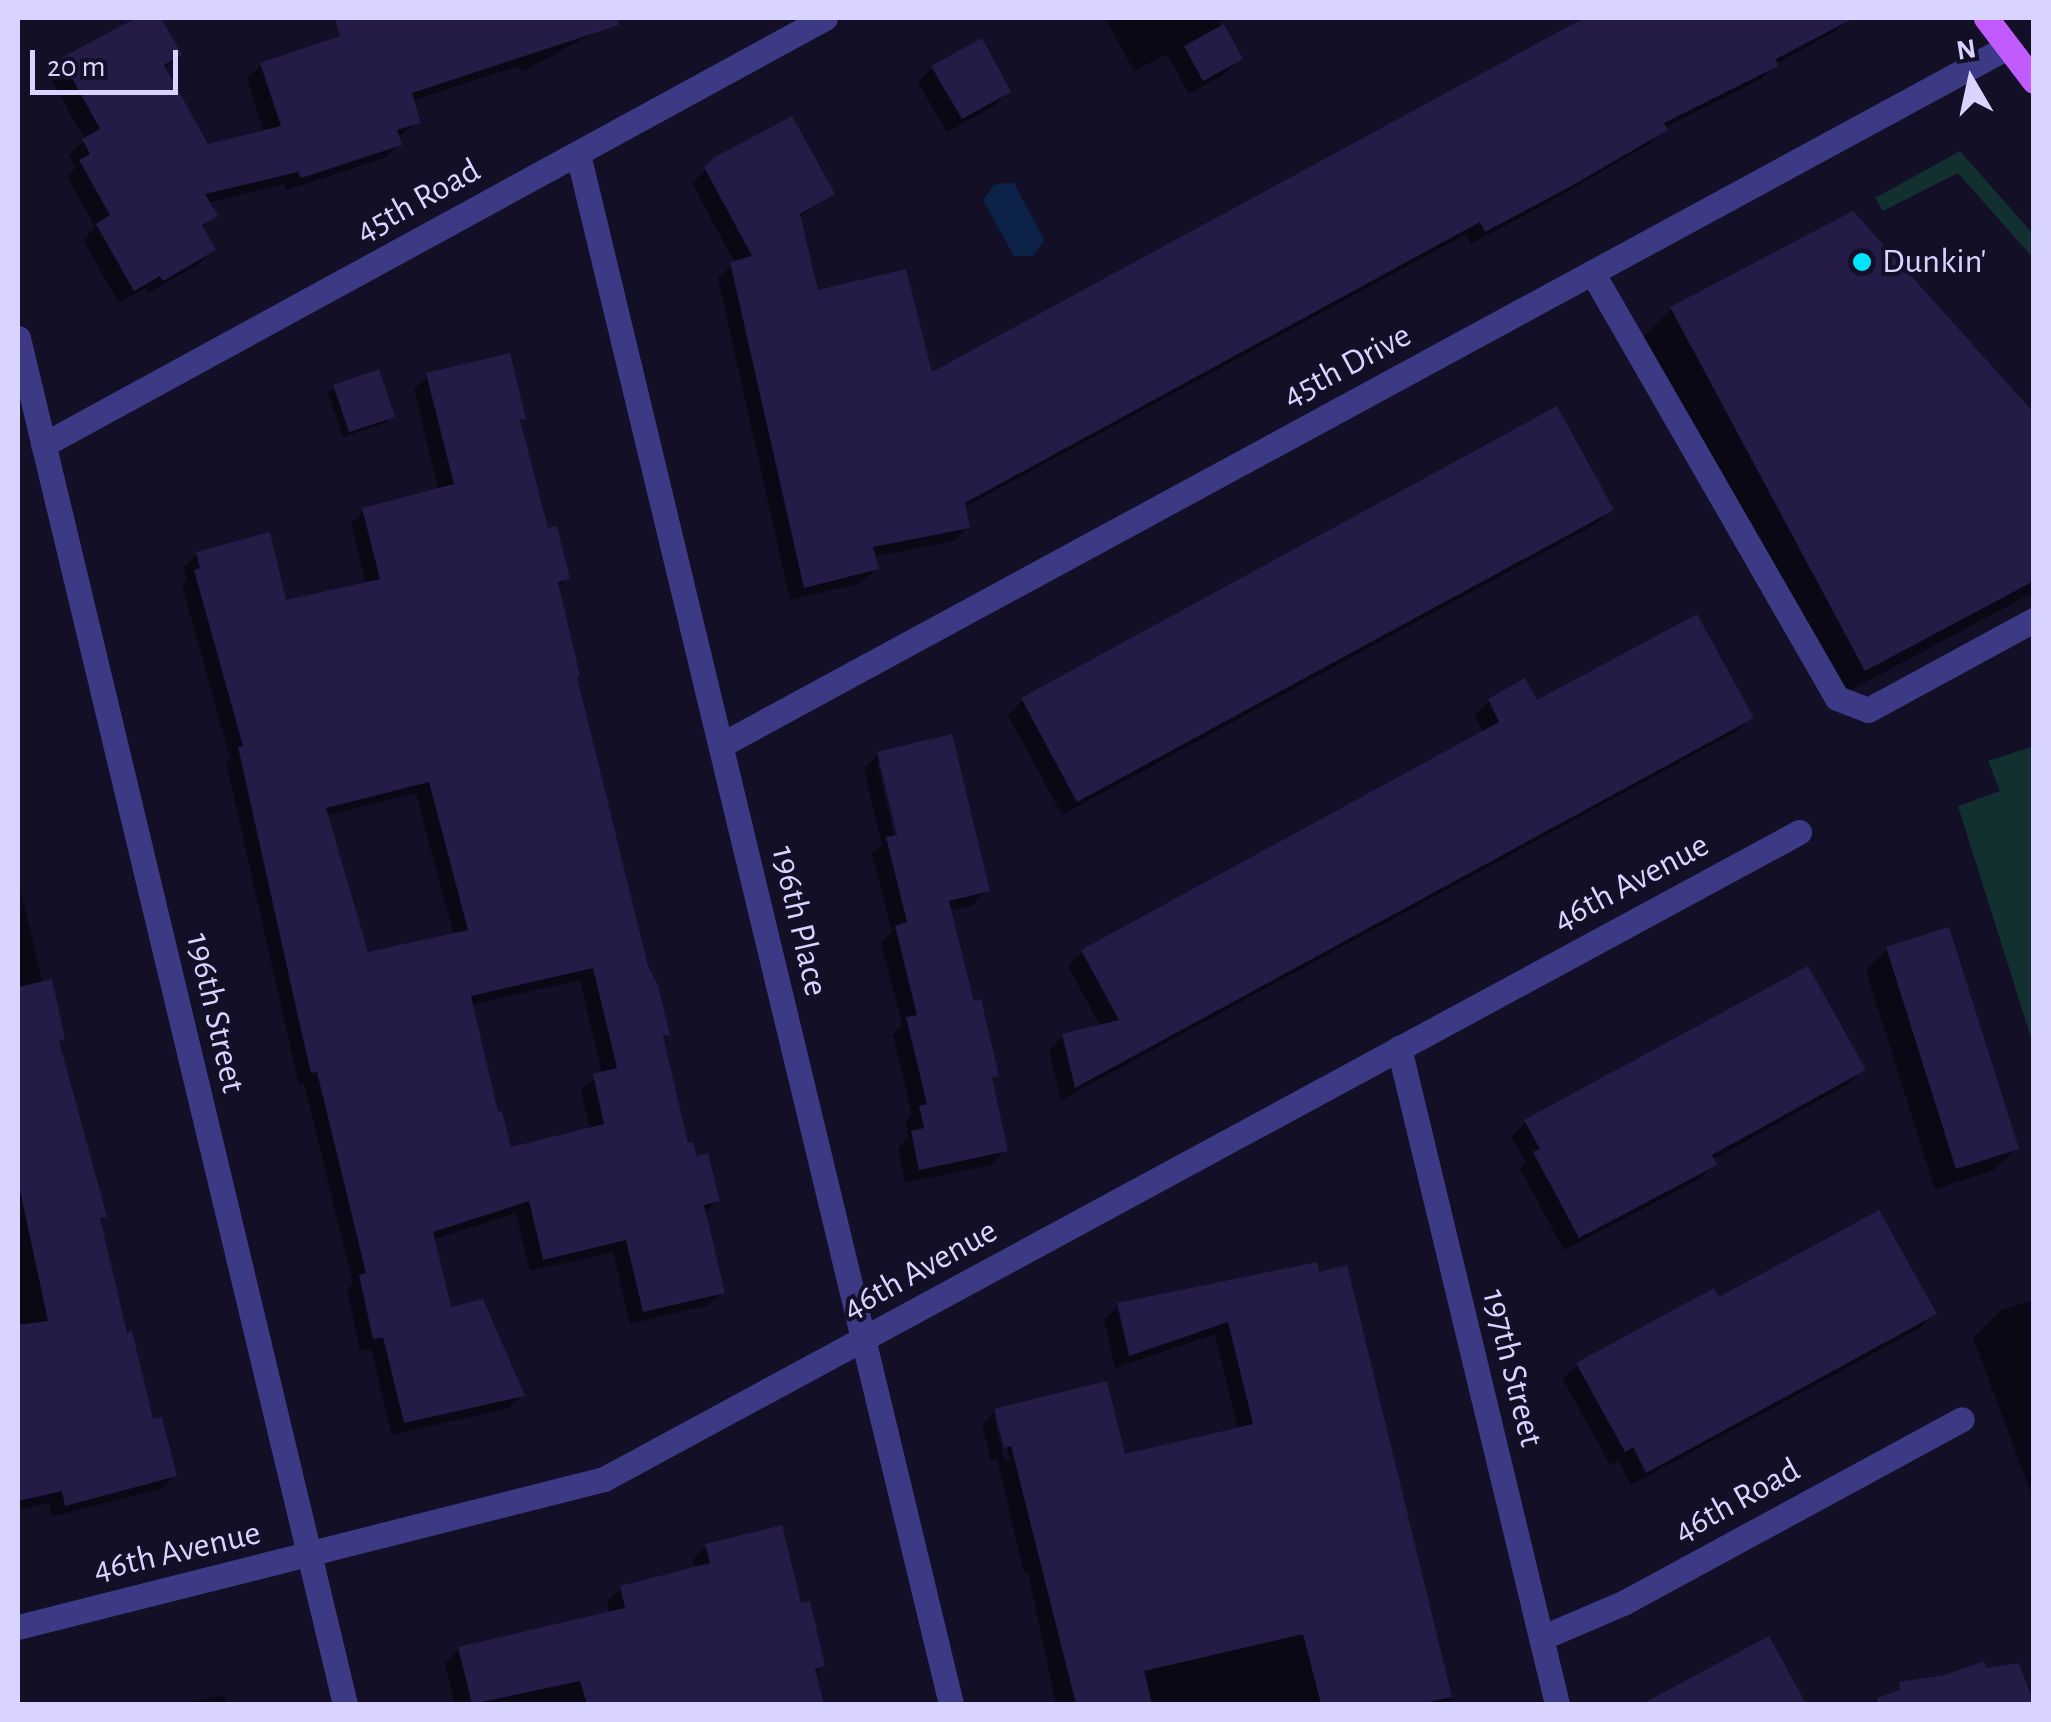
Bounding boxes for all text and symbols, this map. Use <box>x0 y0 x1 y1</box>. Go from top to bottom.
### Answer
scale bar <box>35 30 182 92</box>
north arrow <box>1921 30 2021 130</box>
text: N <box>1955 35 1978 66</box>
text: 20 m <box>47 52 105 82</box>
street label: 45th Road <box>348 150 488 252</box>
place label: Dunkin' <box>1882 241 1986 283</box>
marker: Dunkin' <box>1851 251 1873 273</box>
street label: 45th Drive <box>1276 315 1418 417</box>
street label: 46th Avenue <box>1546 824 1716 942</box>
street label: 196th Place <box>761 842 837 1000</box>
street label: 196th Street <box>176 929 254 1097</box>
street label: 46th Avenue <box>835 1210 1005 1330</box>
street label: 197th Street <box>1472 1285 1552 1451</box>
street label: 46th Road <box>1666 1449 1808 1553</box>
street label: 46th Avenue <box>89 1512 265 1592</box>

